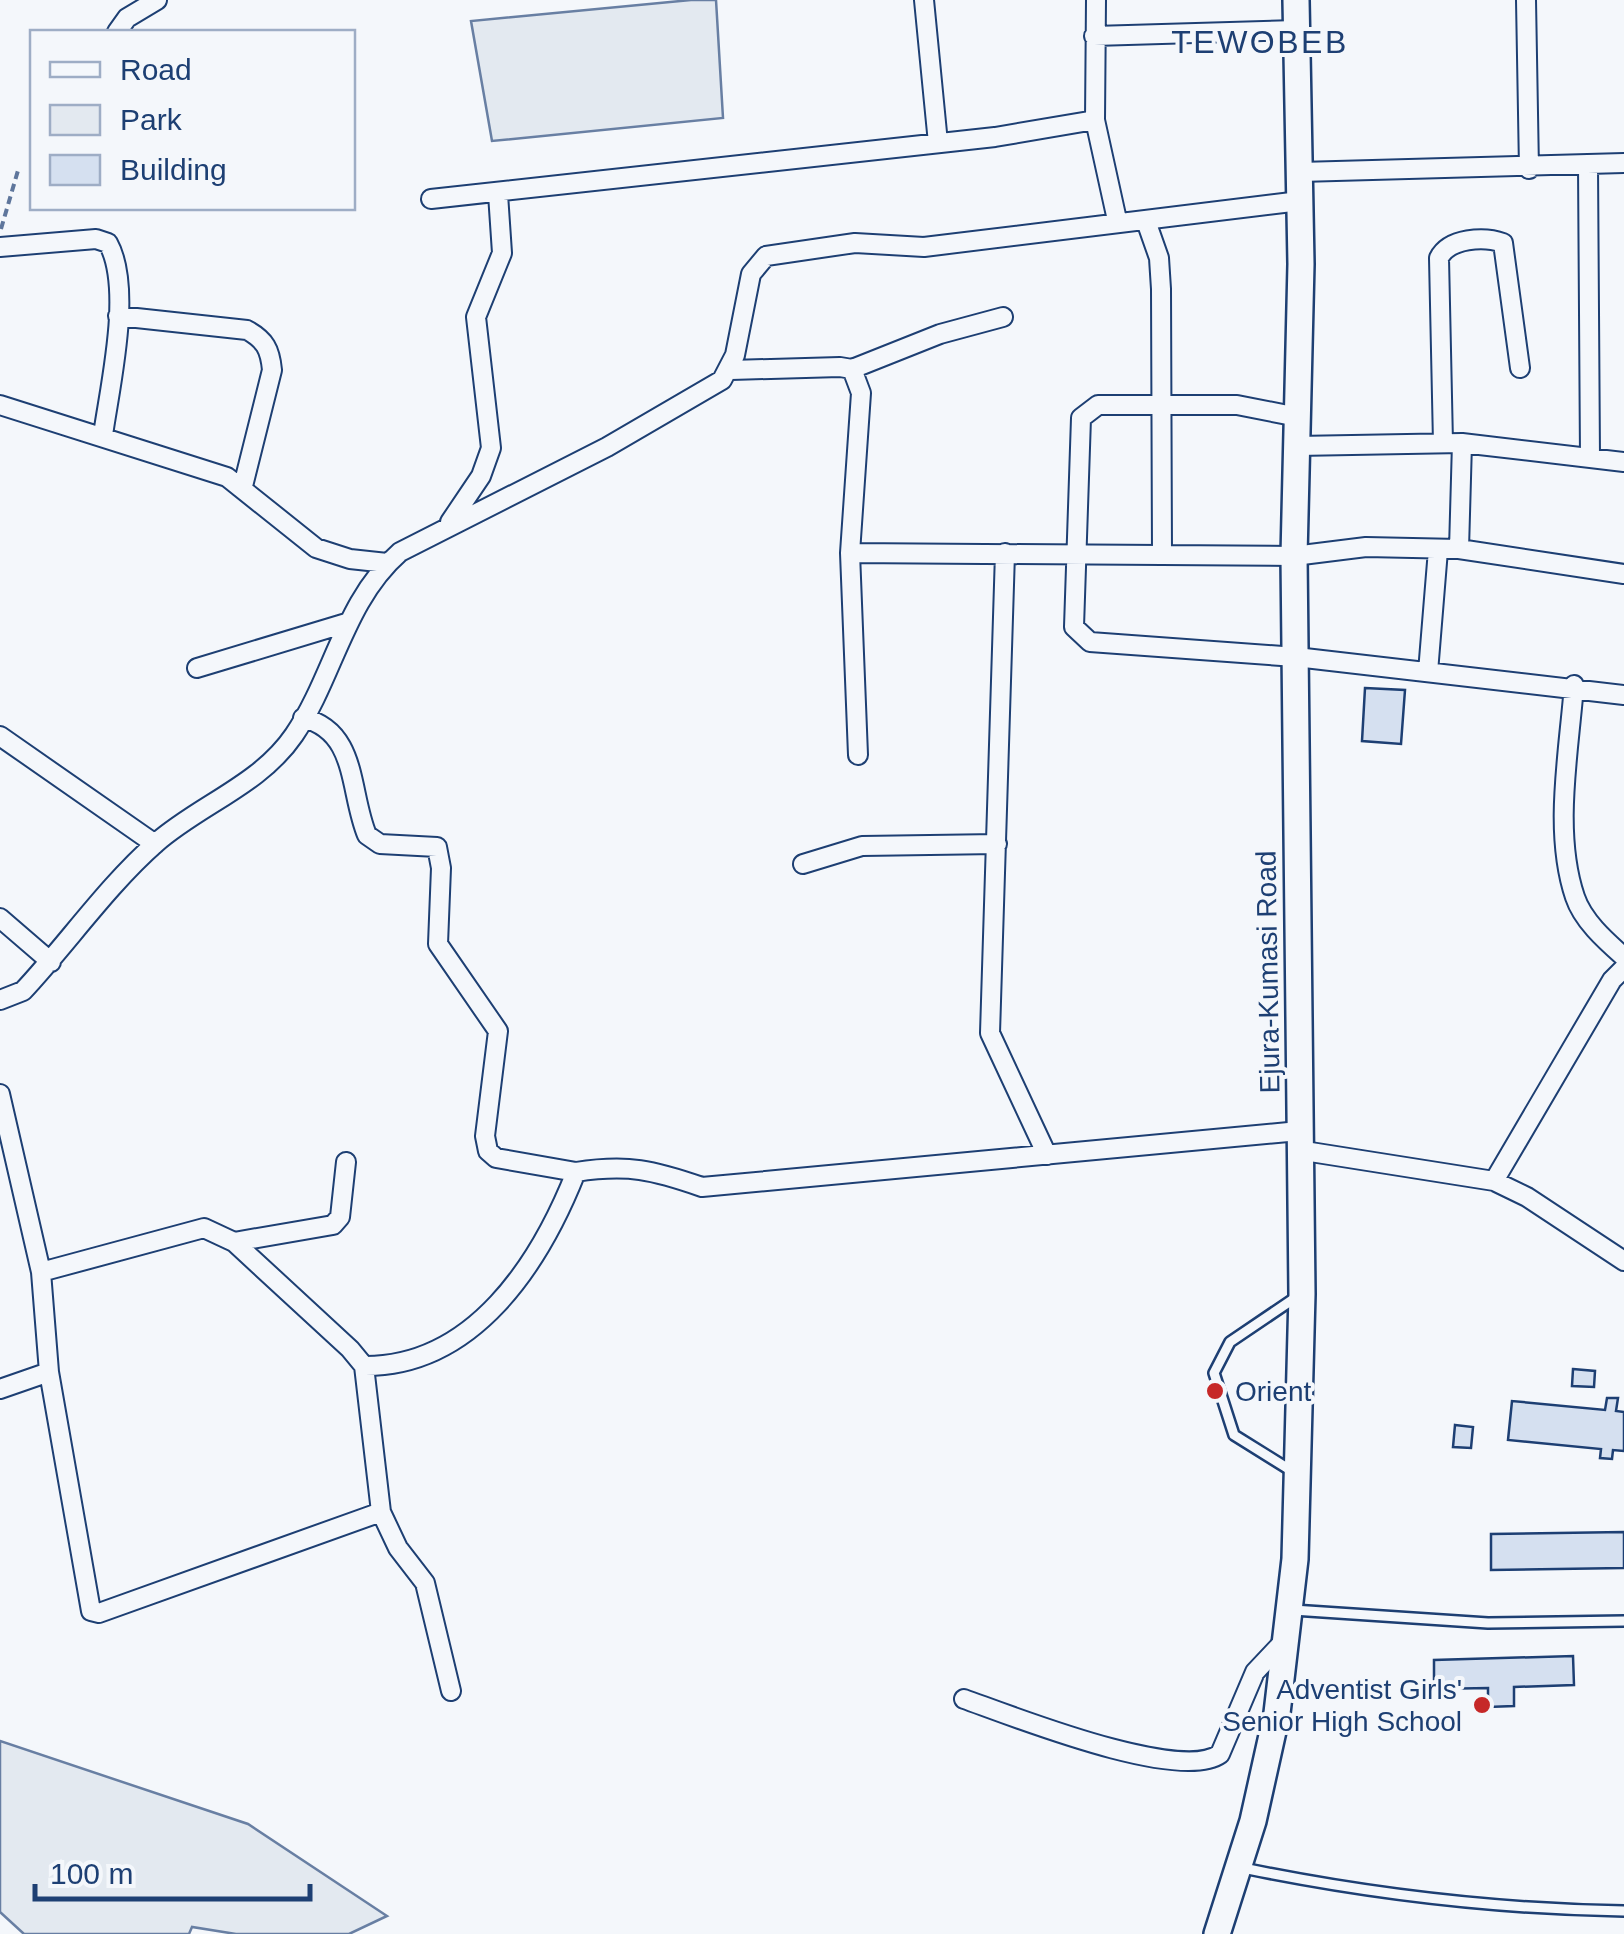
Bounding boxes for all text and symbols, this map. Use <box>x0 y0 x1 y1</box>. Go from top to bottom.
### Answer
district label: TEWOBEB <box>1171 24 1349 60</box>
legend <box>30 30 355 210</box>
text: Road <box>120 53 192 86</box>
text: Park <box>120 103 183 136</box>
text: Building <box>120 153 227 186</box>
street label: Ejura-Kumasi Road <box>1250 850 1286 1094</box>
place label: Orient <box>1235 1376 1311 1407</box>
marker: Orient <box>1204 1380 1226 1402</box>
place label: Adventist Girls' Senior High School <box>1222 1674 1462 1737</box>
marker: Adventist Girls' Senior High School <box>1471 1694 1493 1716</box>
scale bar <box>35 1839 310 1901</box>
text: 100 m <box>50 1857 133 1890</box>

